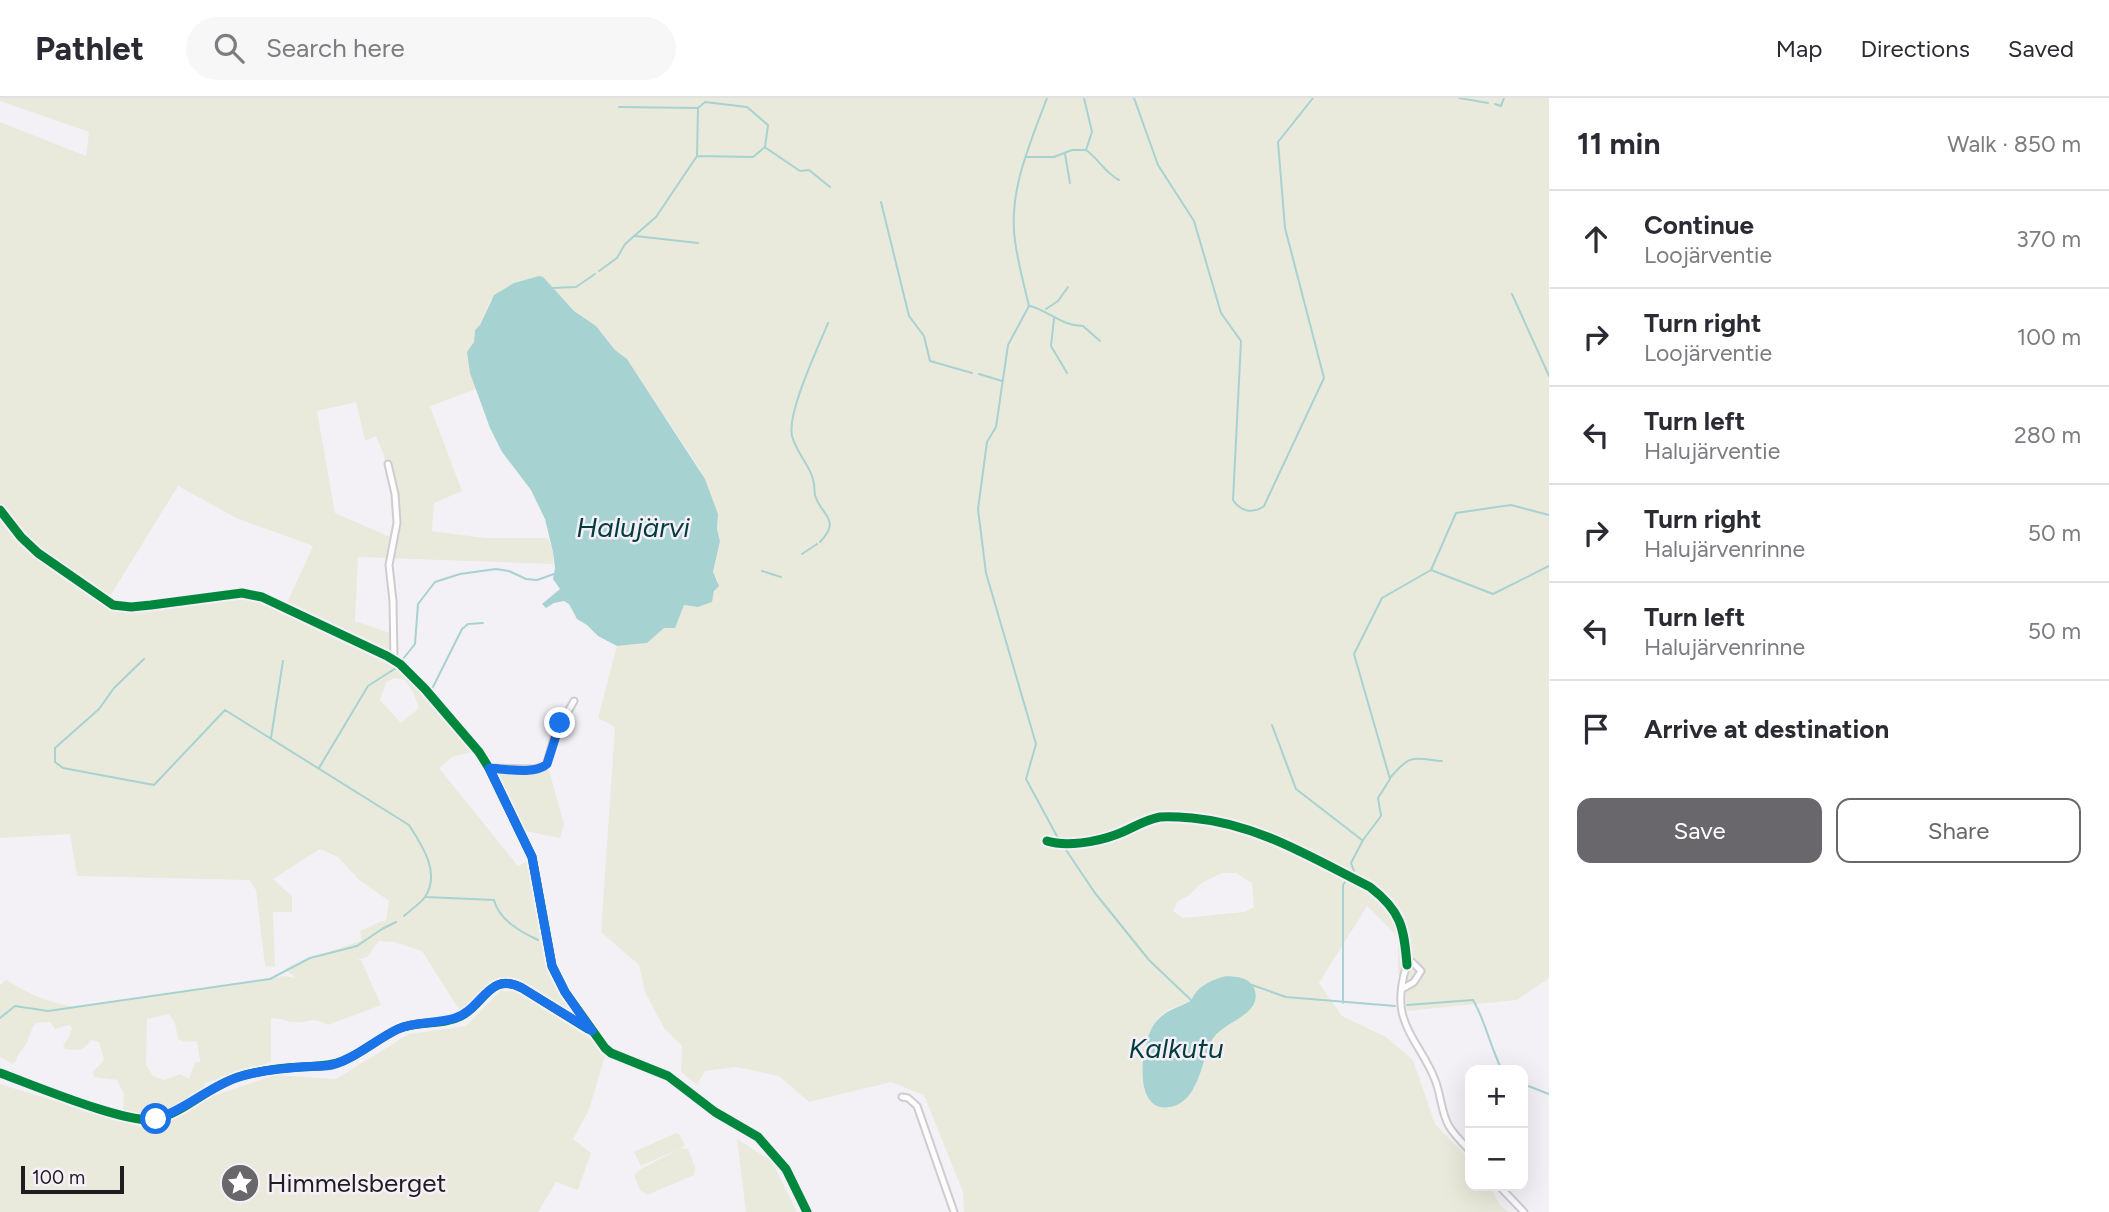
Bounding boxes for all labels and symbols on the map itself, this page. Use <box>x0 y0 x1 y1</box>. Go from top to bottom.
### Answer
water label: Halujärvi <box>576 510 690 544</box>
route end <box>544 707 575 738</box>
water label: Kalkutu <box>1128 1031 1224 1065</box>
route start <box>140 1103 171 1134</box>
place icon: Himmelsberget <box>219 1162 261 1204</box>
scale bar <box>21 1163 124 1195</box>
place label: Himmelsberget <box>267 1167 447 1199</box>

